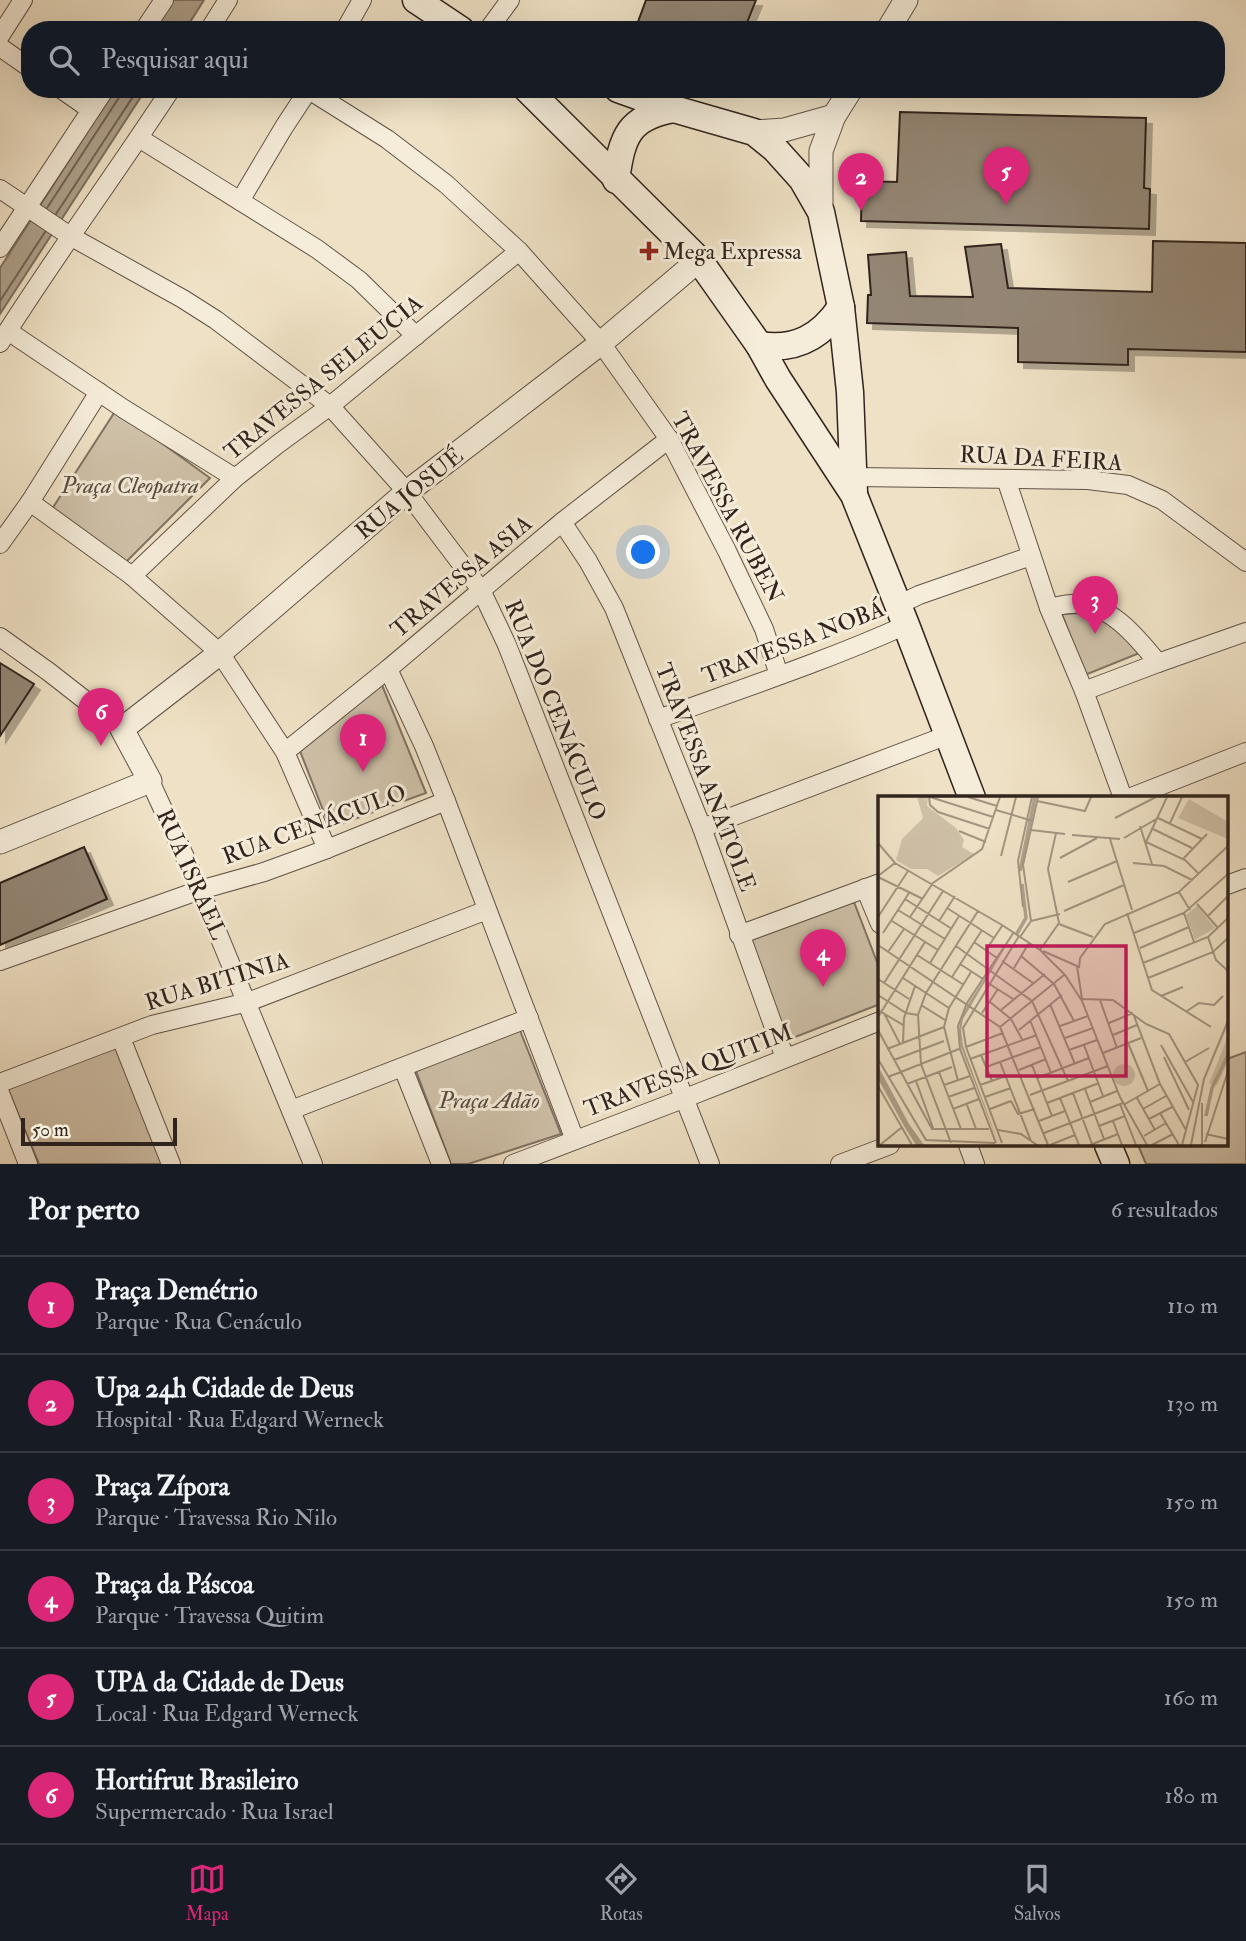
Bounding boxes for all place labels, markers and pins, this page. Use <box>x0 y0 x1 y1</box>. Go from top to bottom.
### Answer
pin: 5 <box>983 147 1029 205</box>
pin: 2 <box>838 153 884 211</box>
place label: Mega Expressa <box>663 237 802 267</box>
marker: Mega Expressa <box>641 243 657 259</box>
pin: 3 <box>1072 576 1118 634</box>
pin: 6 <box>78 688 124 746</box>
pin: 1 <box>340 714 386 772</box>
pin: 4 <box>800 929 846 987</box>

